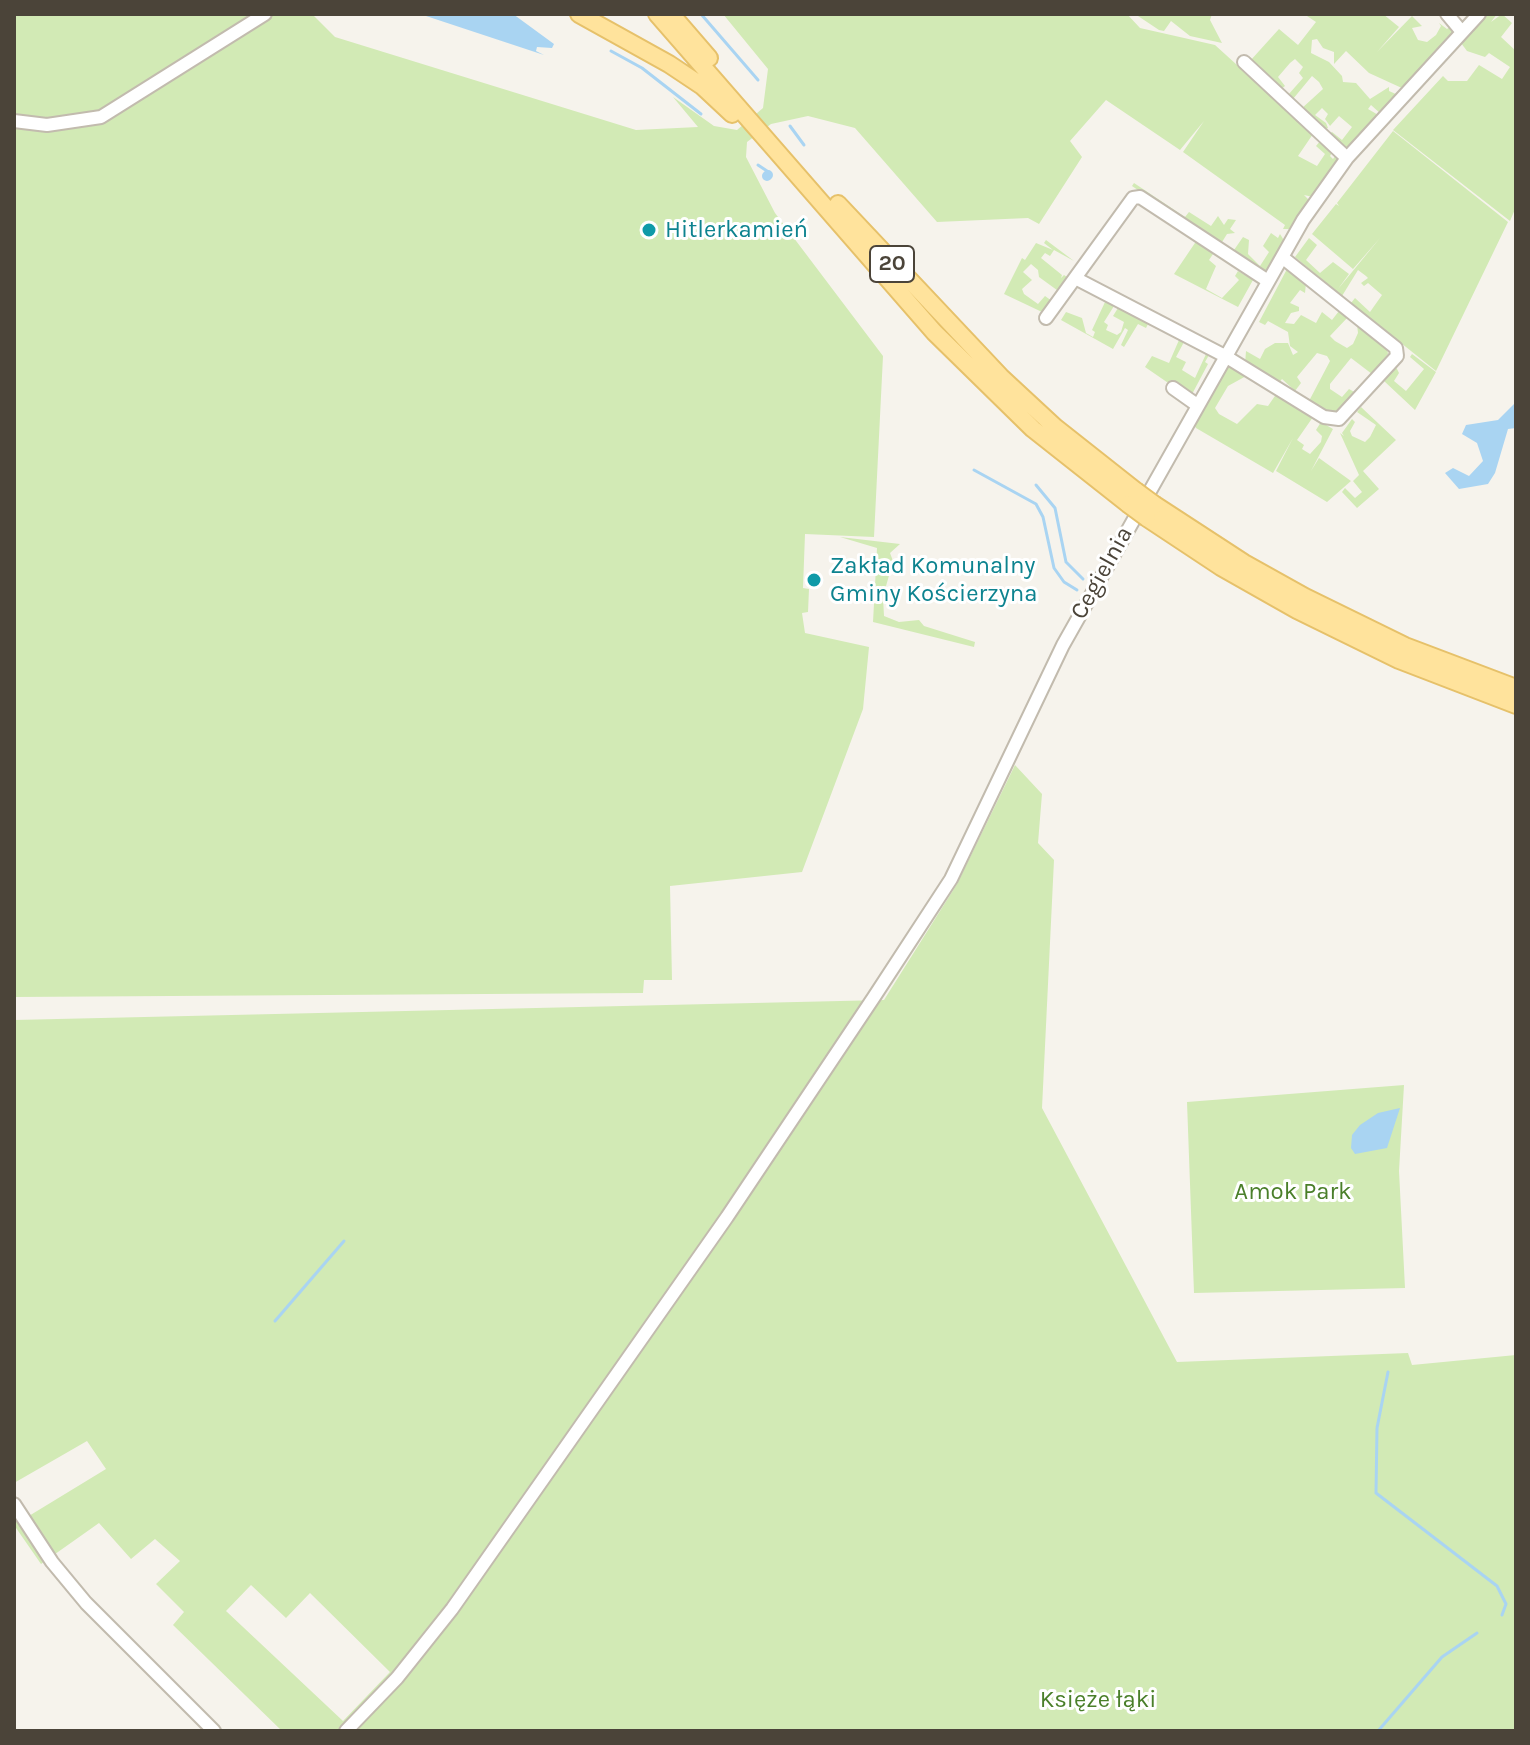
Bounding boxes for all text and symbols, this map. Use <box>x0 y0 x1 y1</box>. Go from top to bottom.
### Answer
place label: Hitlerkamień <box>665 216 808 244</box>
marker: Hitlerkamień <box>640 221 658 239</box>
road number: 20 <box>870 246 914 282</box>
street label: Cegielnia <box>1065 522 1139 624</box>
place label: Zakład Komunalny Gminy Kościerzyna <box>830 552 1038 608</box>
marker: Zakład Komunalny Gminy Kościerzyna <box>805 571 823 589</box>
park label: Amok Park <box>1234 1178 1352 1206</box>
park label: Księże łąki <box>1040 1686 1156 1714</box>

